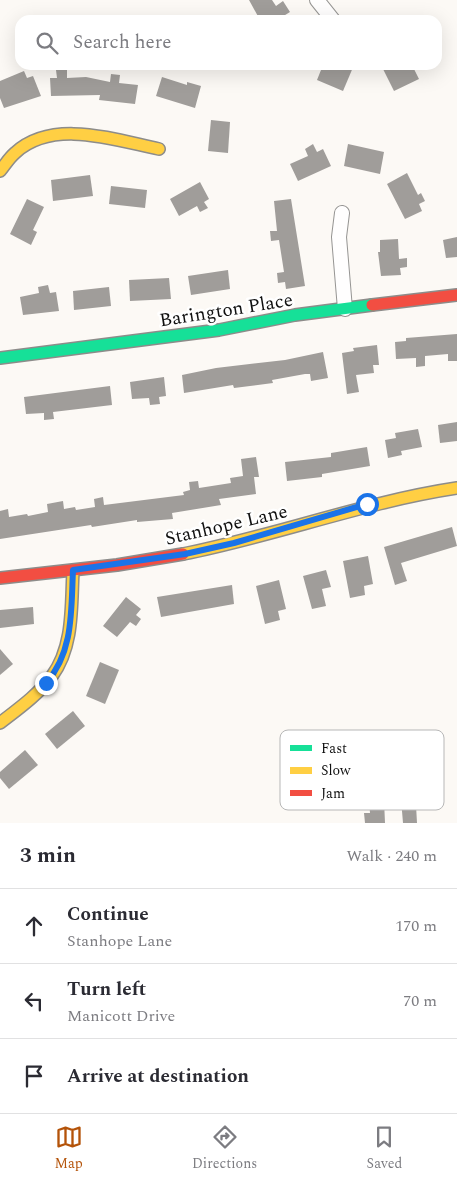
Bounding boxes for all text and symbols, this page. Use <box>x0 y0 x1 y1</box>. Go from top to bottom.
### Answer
search box <box>15 15 442 70</box>
text: Search here <box>73 28 172 57</box>
icon: search <box>33 29 61 57</box>
street label: Barington Place <box>157 286 295 335</box>
route start <box>356 493 379 516</box>
street label: Stanhope Lane <box>162 497 291 554</box>
route end <box>35 672 58 695</box>
legend <box>280 730 444 810</box>
text: Fast <box>321 738 347 759</box>
text: Slow <box>321 760 351 781</box>
text: Jam <box>321 783 345 804</box>
text: 3 min <box>20 840 76 872</box>
text: Walk · 240 m <box>346 844 437 868</box>
text: Continue <box>67 900 149 929</box>
icon: ahead <box>20 912 48 940</box>
text: 170 m <box>395 914 437 938</box>
text: Stanhope Lane <box>67 929 172 953</box>
text: Turn left <box>67 975 146 1004</box>
icon: left <box>20 987 48 1015</box>
text: 70 m <box>403 989 437 1013</box>
text: Manicott Drive <box>67 1004 175 1028</box>
icon: arrive <box>20 1062 48 1090</box>
text: Arrive at destination <box>67 1062 249 1091</box>
tab: Map <box>55 1123 83 1174</box>
tab: Directions <box>192 1123 257 1174</box>
tab: Saved <box>367 1123 402 1174</box>

